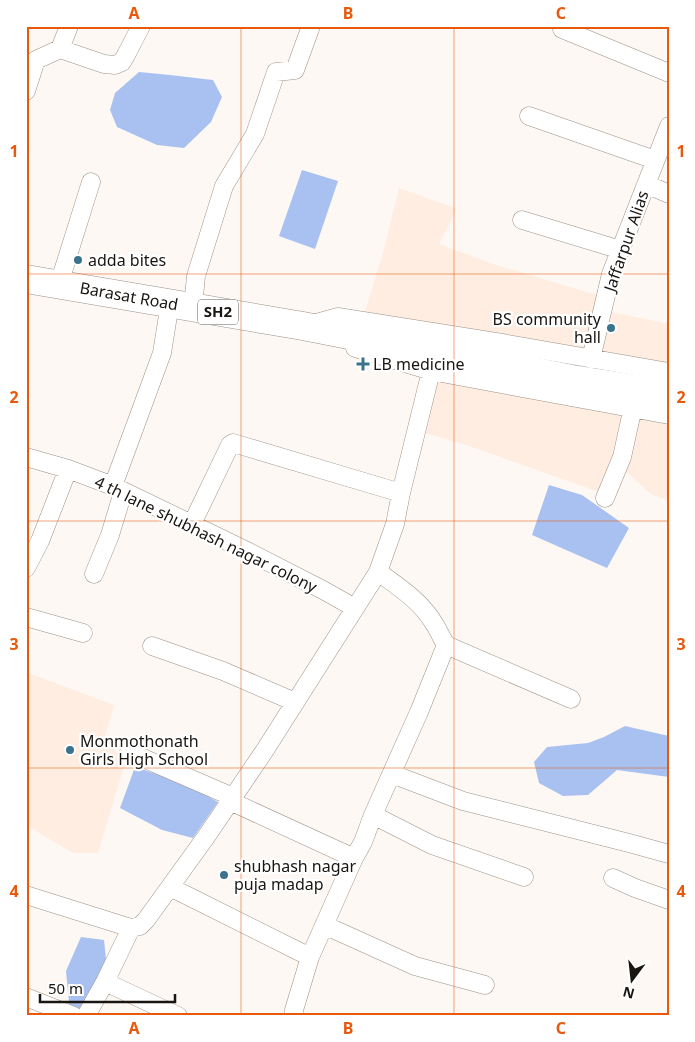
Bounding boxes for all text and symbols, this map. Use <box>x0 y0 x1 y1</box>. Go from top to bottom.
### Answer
text: A <box>128 2 140 24</box>
text: B <box>343 2 353 24</box>
text: C <box>556 2 566 24</box>
text: 1 <box>9 140 19 162</box>
text: 1 <box>676 140 686 162</box>
street label: Jaffarpur Alias <box>598 188 654 296</box>
place label: adda bites <box>88 249 166 271</box>
marker: adda bites <box>72 254 84 266</box>
street label: Barasat Road <box>78 277 180 315</box>
road number: SH2 <box>198 300 238 324</box>
place label: BS community hall <box>493 308 602 348</box>
marker: BS community hall <box>605 322 617 334</box>
place label: LB medicine <box>373 353 465 375</box>
marker: LB medicine <box>357 358 369 370</box>
text: 2 <box>9 386 19 408</box>
text: 2 <box>676 386 686 408</box>
street label: 4 th lane shubhash nagar colony <box>91 470 322 598</box>
text: 3 <box>9 633 19 655</box>
text: 3 <box>676 633 686 655</box>
place label: Monmothonath Girls High School <box>80 730 208 770</box>
marker: Monmothonath Girls High School <box>64 744 76 756</box>
place label: shubhash nagar puja madap <box>234 855 357 895</box>
marker: shubhash nagar puja madap <box>218 869 230 881</box>
text: 4 <box>9 880 19 902</box>
text: 4 <box>676 880 686 902</box>
north arrow <box>608 954 658 1004</box>
scale bar <box>40 972 175 1004</box>
text: 50 m <box>48 978 83 998</box>
text: N <box>621 982 636 1004</box>
text: A <box>128 1017 140 1039</box>
text: B <box>343 1017 353 1039</box>
text: C <box>556 1017 566 1039</box>

